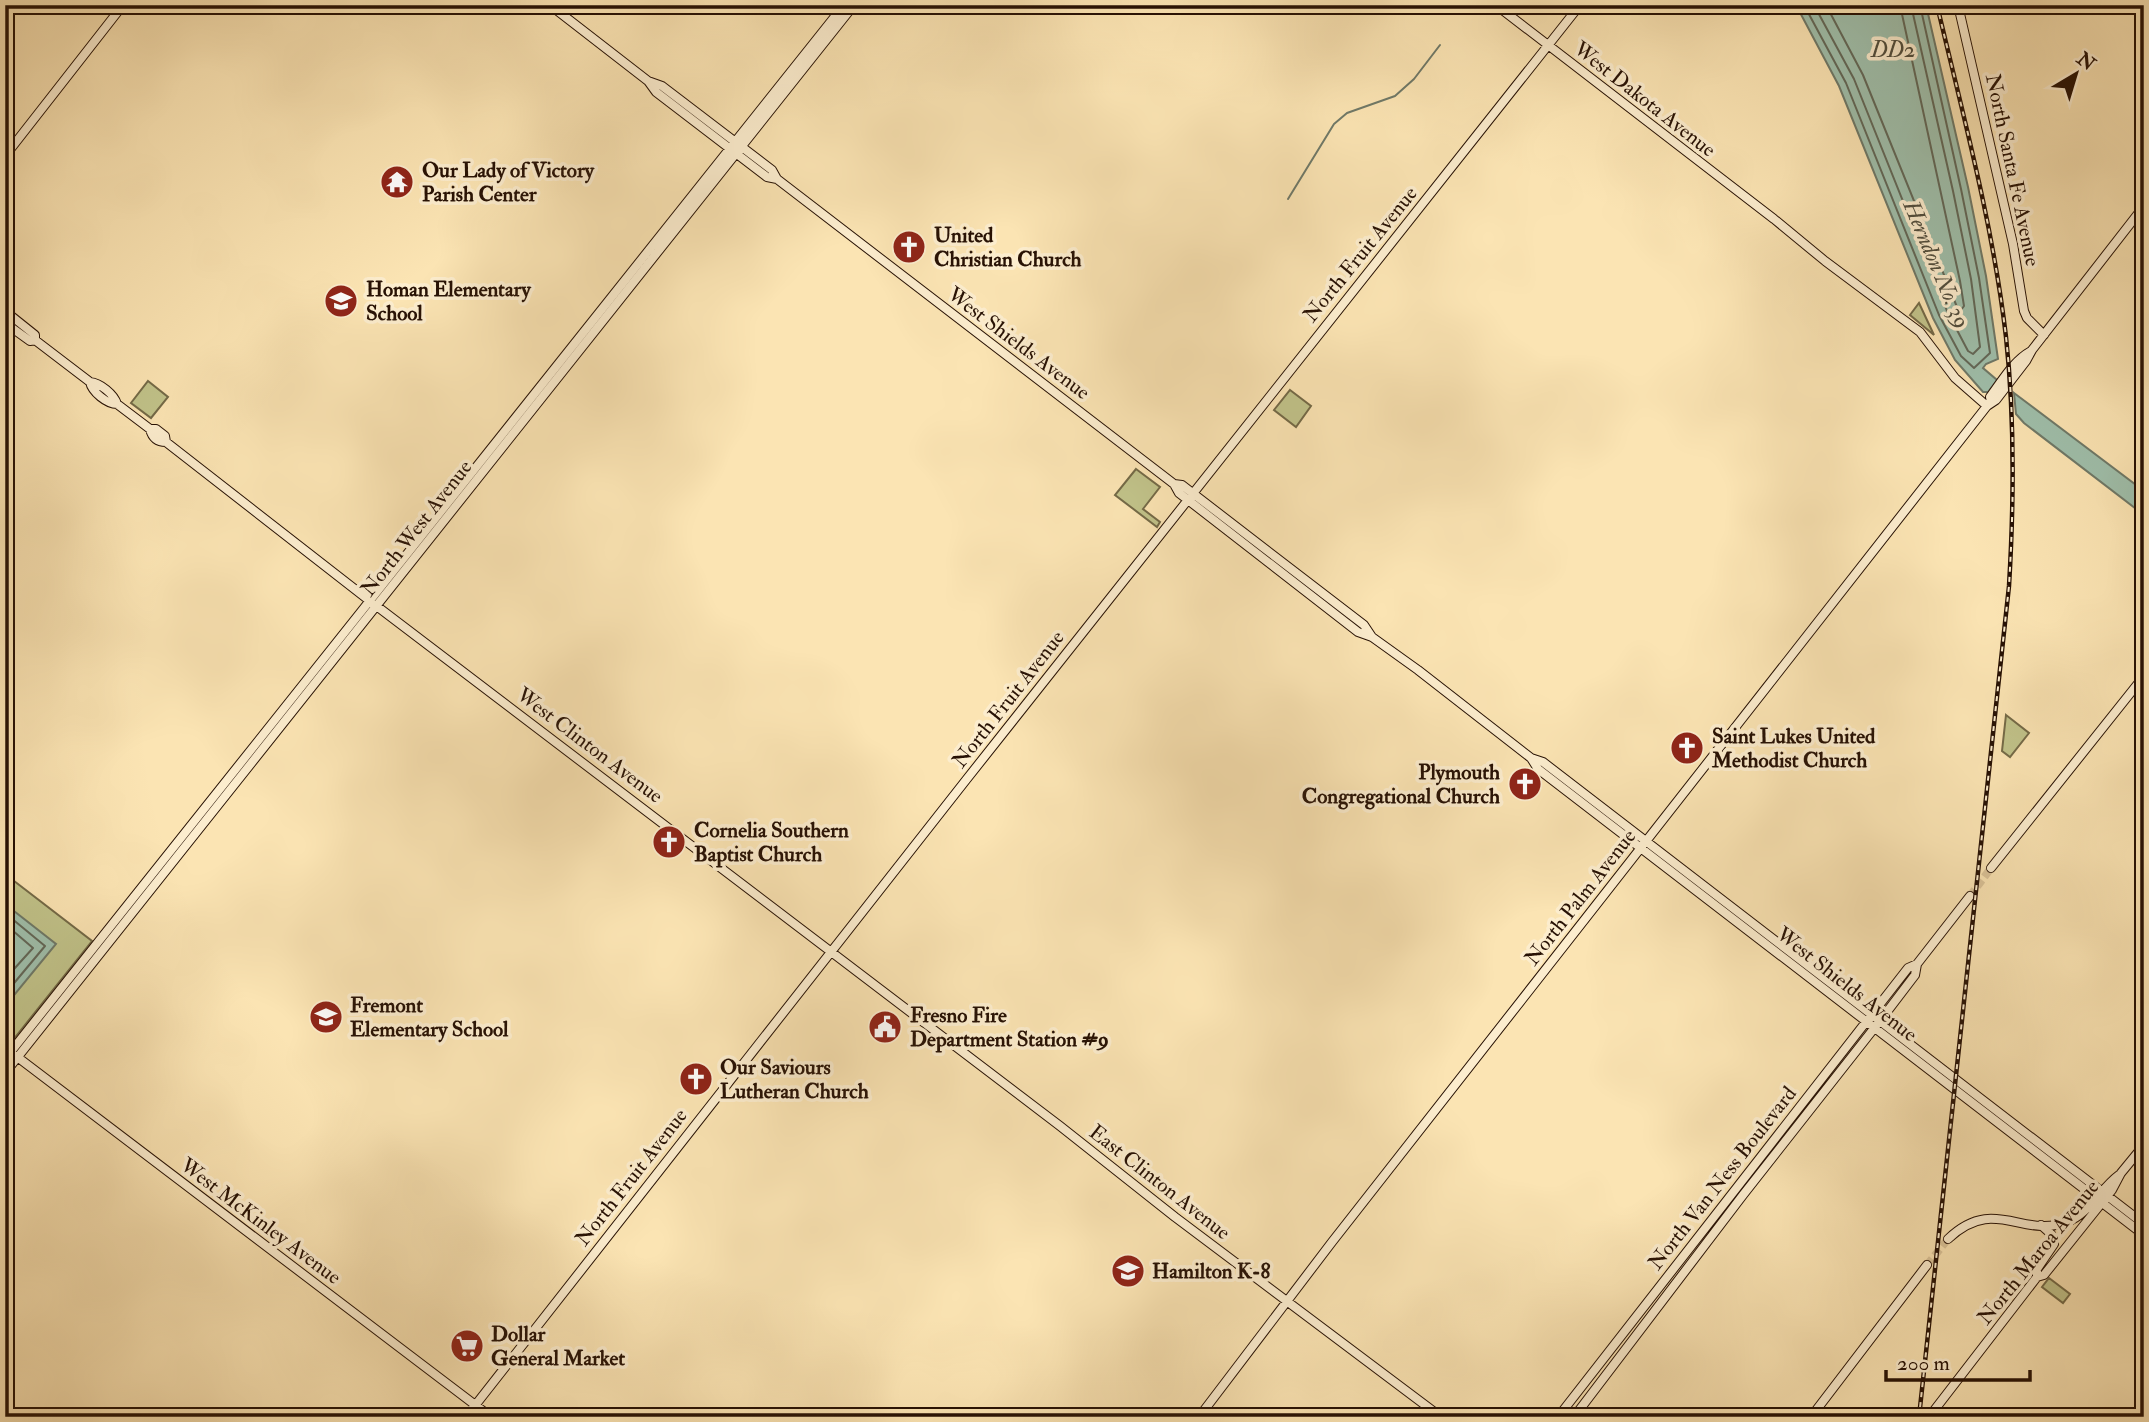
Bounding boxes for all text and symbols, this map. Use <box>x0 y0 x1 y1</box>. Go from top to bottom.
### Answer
street label: West Dakota Avenue <box>1567 35 1721 163</box>
water label: DD2 <box>1870 35 1915 64</box>
north arrow <box>2040 38 2110 108</box>
text: N <box>2071 46 2101 77</box>
street label: North Santa Fe Avenue <box>1979 71 2046 269</box>
place label: Our Lady of Victory Parish Center <box>422 157 595 208</box>
temple icon: Our Lady of Victory Parish Center <box>378 163 416 201</box>
street label: North Fruit Avenue <box>1297 181 1424 328</box>
water label: Herndon No. 39 <box>1896 195 1977 333</box>
place label: United Christian Church <box>934 222 1082 273</box>
church icon: United Christian Church <box>890 228 928 266</box>
place label: Homan Elementary School <box>366 276 531 327</box>
street label: West Shields Avenue <box>941 280 1096 406</box>
school or university icon: Homan Elementary School <box>322 282 360 320</box>
street label: North West Avenue <box>355 454 478 602</box>
street label: North Fruit Avenue <box>946 625 1071 774</box>
street label: West Clinton Avenue <box>510 681 669 809</box>
place label: Saint Lukes United Methodist Church <box>1711 723 1876 774</box>
church icon: Saint Lukes United Methodist Church <box>1668 729 1706 767</box>
place label: Plymouth Congregational Church <box>1302 759 1500 810</box>
church icon: Plymouth Congregational Church <box>1506 765 1544 803</box>
place label: Cornelia Southern Baptist Church <box>694 817 849 868</box>
church icon: Cornelia Southern Baptist Church <box>650 823 688 861</box>
street label: North Palm Avenue <box>1519 823 1642 971</box>
street label: West Shields Avenue <box>1770 920 1923 1048</box>
place label: Fremont Elementary School <box>350 992 509 1043</box>
school or university icon: Fremont Elementary School <box>307 998 345 1036</box>
place label: Fresno Fire Department Station #9 <box>910 1002 1109 1053</box>
public building icon: Fresno Fire Department Station #9 <box>866 1008 904 1046</box>
place label: Our Saviours Lutheran Church <box>720 1054 869 1105</box>
church icon: Our Saviours Lutheran Church <box>677 1060 715 1098</box>
street label: North Van Ness Boulevard <box>1642 1080 1803 1276</box>
street label: North Fruit Avenue <box>569 1103 694 1252</box>
street label: East Clinton Avenue <box>1084 1119 1236 1246</box>
street label: West McKinley Avenue <box>174 1151 347 1291</box>
street label: North Maroa Avenue <box>1972 1174 2105 1330</box>
school or university icon: Hamilton K-8 <box>1109 1252 1147 1290</box>
place label: Hamilton K-8 <box>1152 1258 1271 1285</box>
place label: Dollar General Market <box>491 1321 625 1372</box>
supermarket icon: Dollar General Market <box>448 1327 486 1365</box>
scale bar <box>1886 1338 2030 1382</box>
text: 200 m <box>1897 1350 1950 1377</box>

